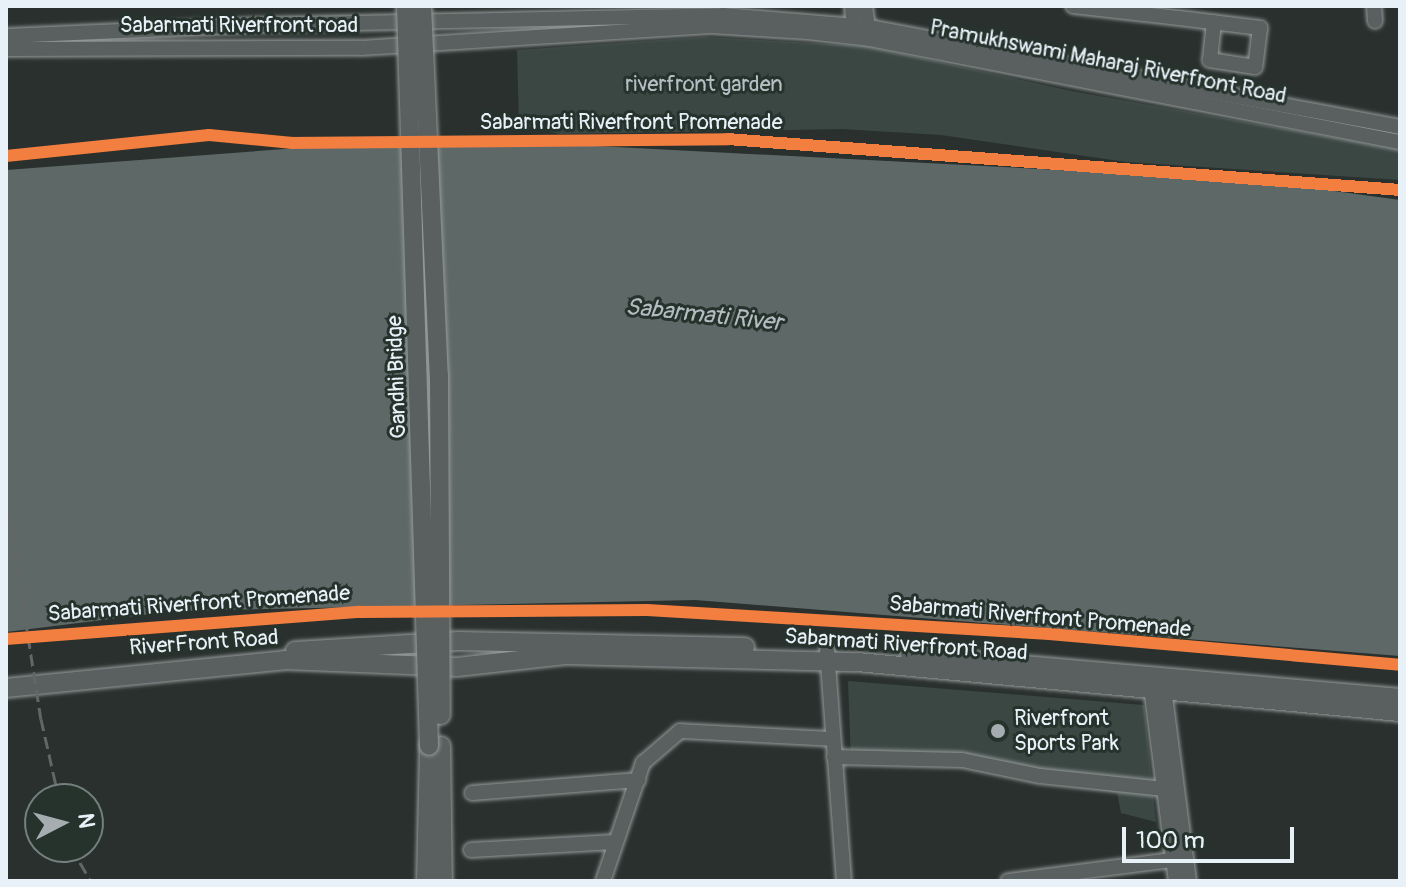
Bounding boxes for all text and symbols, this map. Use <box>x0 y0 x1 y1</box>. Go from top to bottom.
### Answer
street label: Sabarmati Riverfront road <box>120 13 358 39</box>
street label: Pramukhswami Maharaj Riverfront Road <box>927 14 1289 110</box>
park label: riverfront garden <box>625 72 783 98</box>
street label: Sabarmati Riverfront Promenade <box>479 110 783 136</box>
water label: Sabarmati River <box>624 292 784 338</box>
street label: Gandhi Bridge <box>382 315 412 439</box>
street label: Sabarmati Riverfront Promenade <box>47 580 351 628</box>
street label: Sabarmati Riverfront Promenade <box>888 591 1192 643</box>
street label: Sabarmati Riverfront Road <box>783 623 1029 667</box>
street label: RiverFront Road <box>128 625 280 661</box>
place label: Riverfront Sports Park <box>1014 705 1119 756</box>
marker: Riverfront Sports Park <box>989 722 1007 740</box>
north arrow <box>24 783 104 863</box>
scale bar <box>1126 811 1298 861</box>
text: N <box>71 812 101 830</box>
text: 100 m <box>1136 826 1205 855</box>

